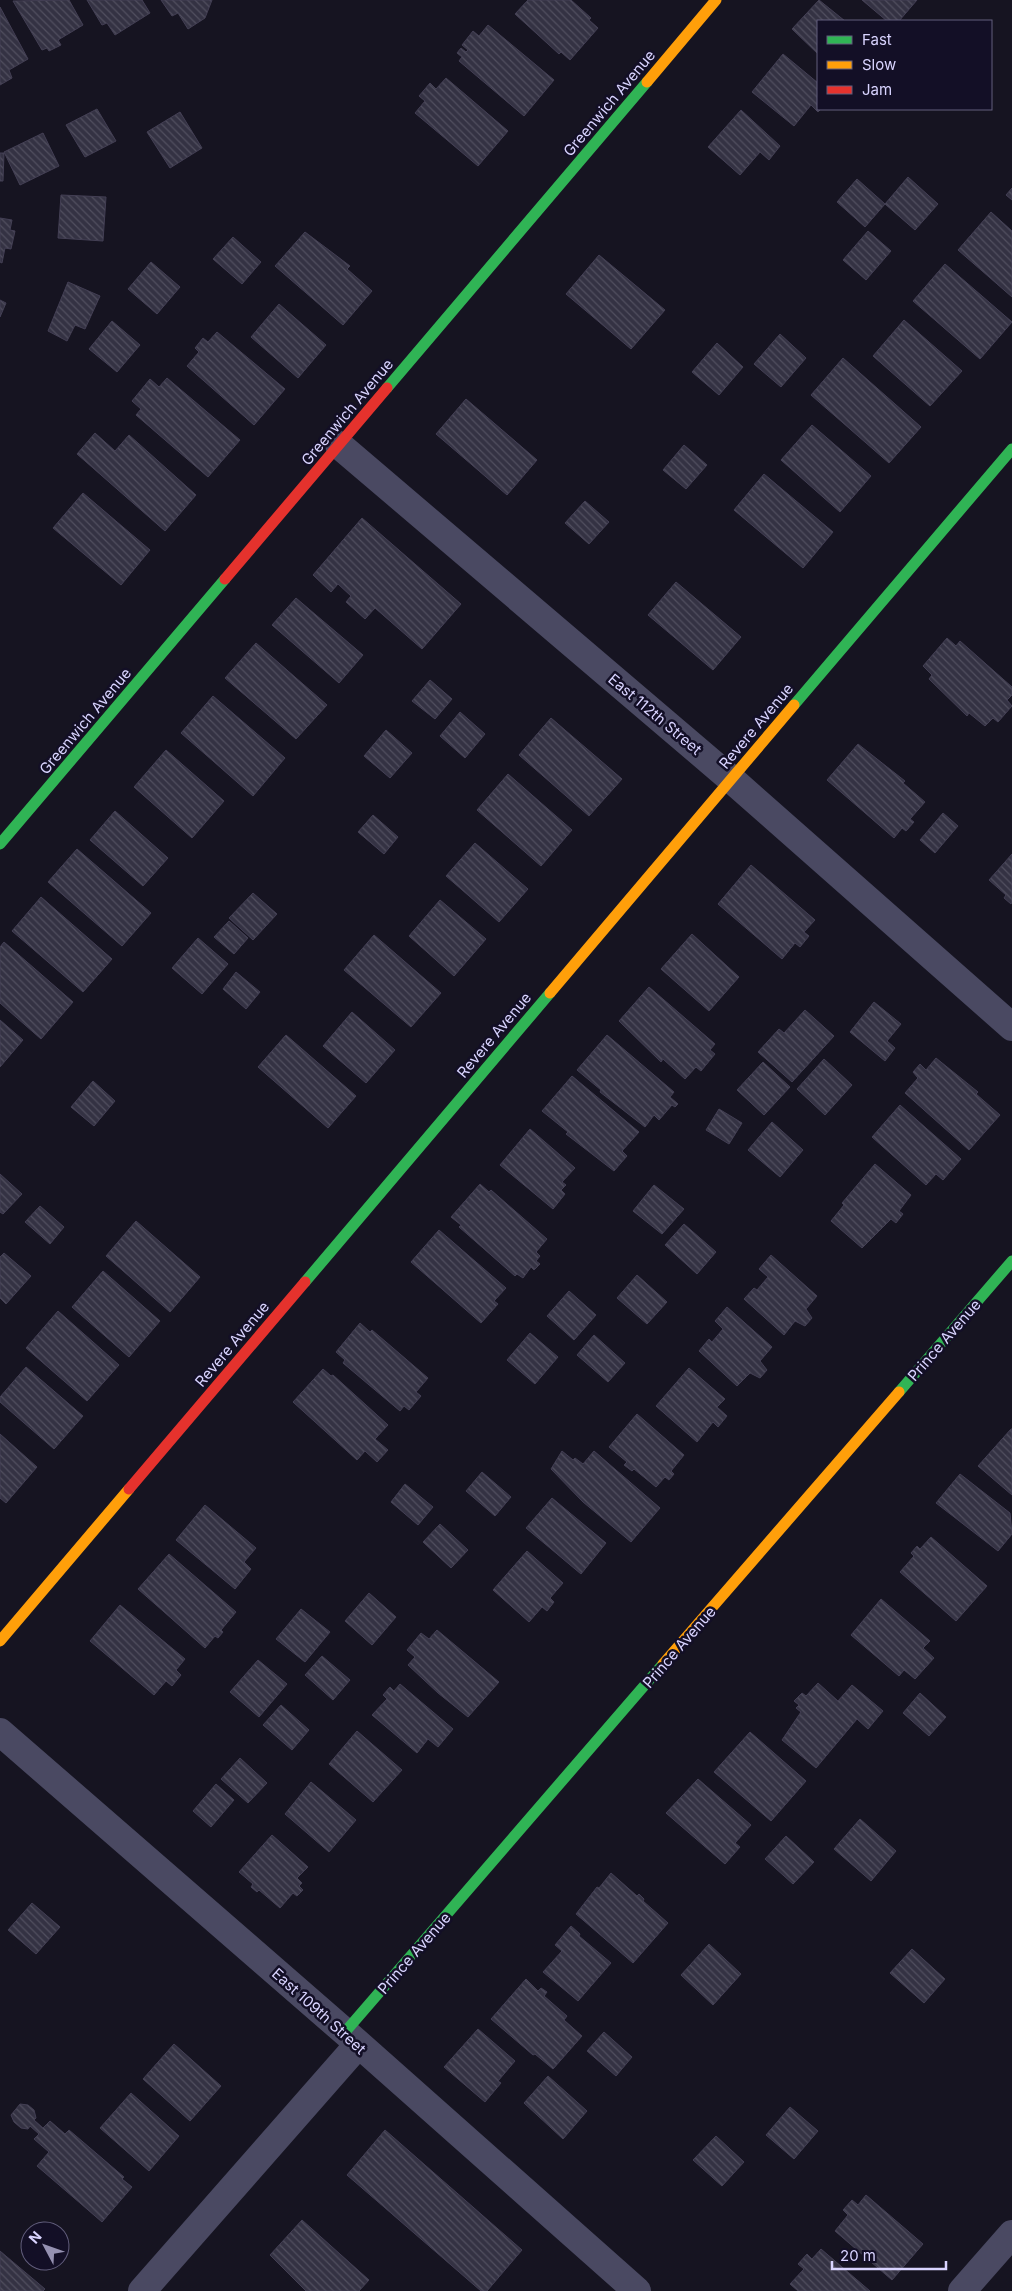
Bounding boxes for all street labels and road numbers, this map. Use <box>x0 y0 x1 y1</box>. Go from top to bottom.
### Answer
street label: Greenwich Avenue <box>559 46 659 160</box>
street label: Greenwich Avenue <box>297 355 397 469</box>
street label: Greenwich Avenue <box>35 664 135 778</box>
street label: East 112th Street <box>604 669 706 759</box>
street label: Revere Avenue <box>715 679 797 773</box>
street label: Revere Avenue <box>453 988 535 1082</box>
street label: Prince Avenue <box>903 1295 985 1385</box>
street label: Revere Avenue <box>191 1297 273 1391</box>
street label: Prince Avenue <box>638 1602 720 1692</box>
street label: Prince Avenue <box>373 1908 455 1998</box>
street label: East 109th Street <box>268 1964 370 2058</box>

